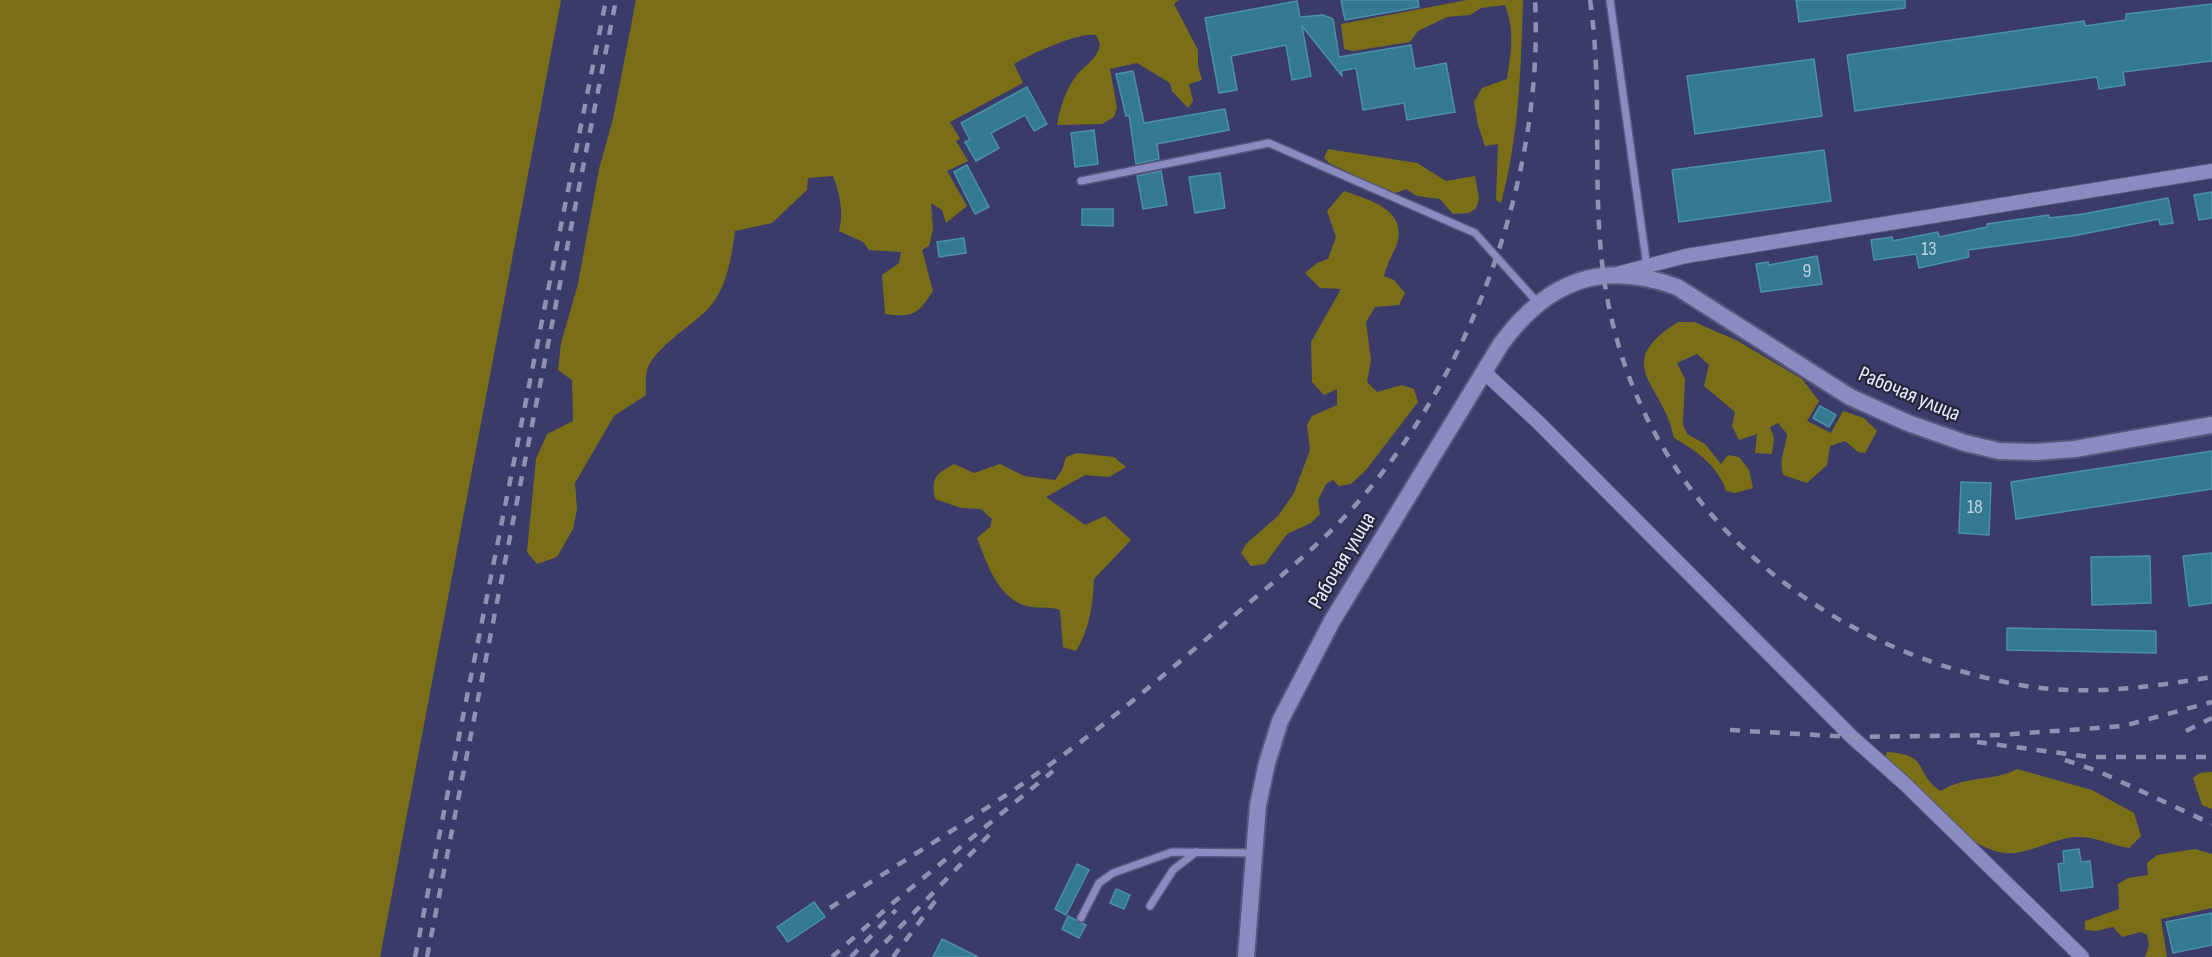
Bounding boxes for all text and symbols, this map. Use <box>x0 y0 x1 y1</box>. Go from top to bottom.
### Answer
house number: 13 <box>1921 238 1937 262</box>
house number: 9 <box>1803 260 1811 284</box>
street label: Рабочая улица <box>1854 362 1964 428</box>
house number: 18 <box>1967 496 1983 520</box>
street label: Рабочая улица <box>1304 508 1382 614</box>

